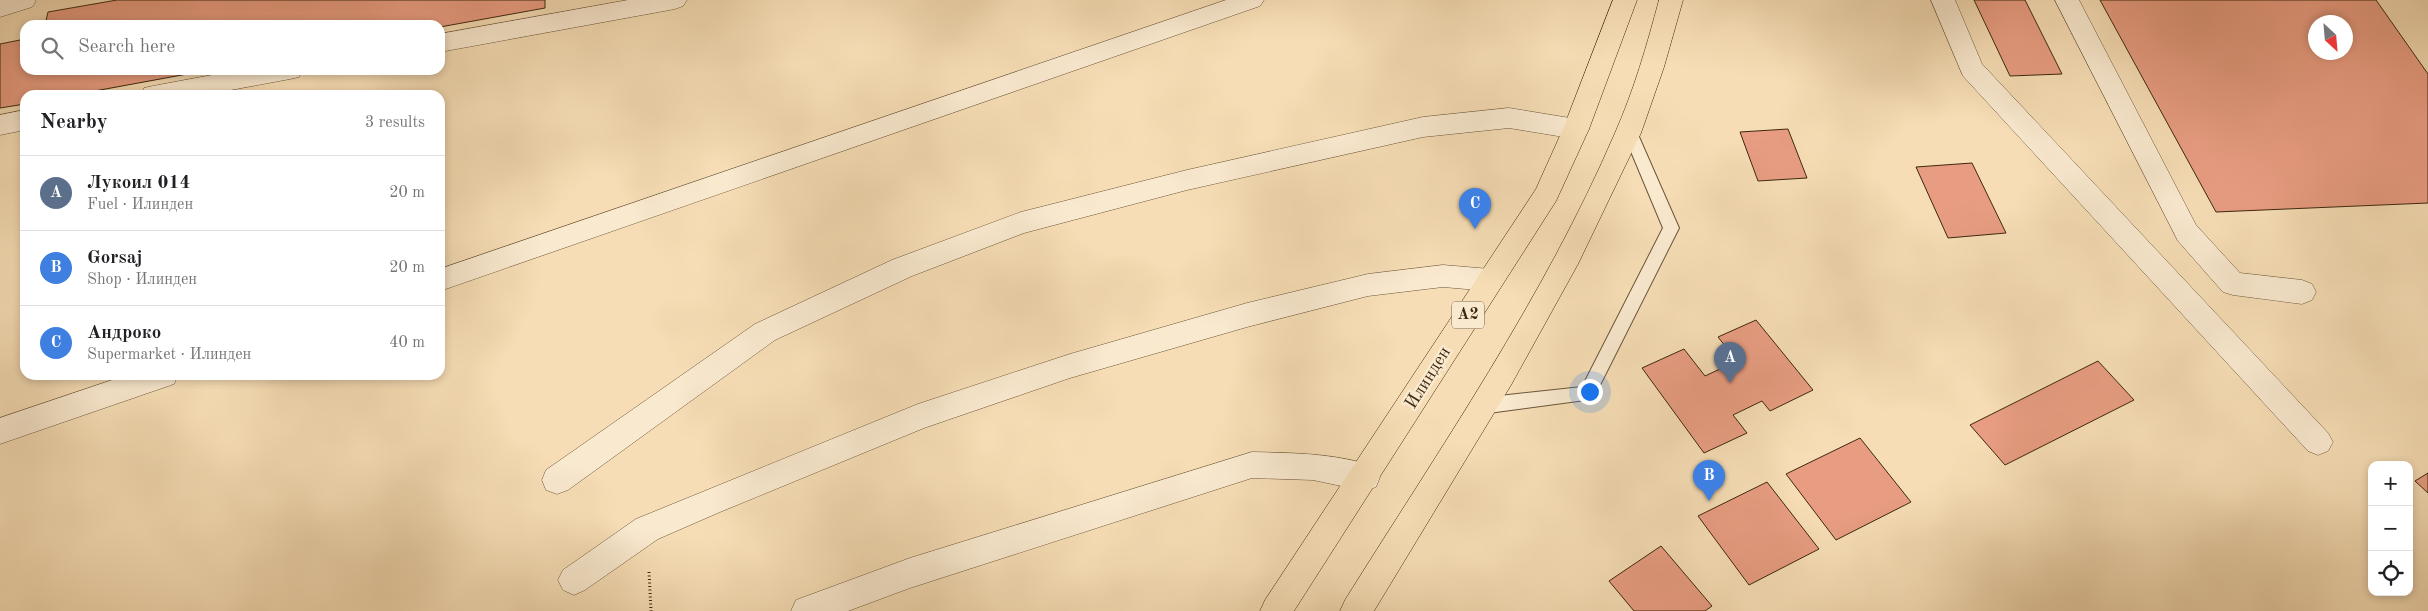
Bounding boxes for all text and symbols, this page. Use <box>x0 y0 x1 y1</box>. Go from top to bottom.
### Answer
north arrow <box>2308 15 2353 60</box>
search box <box>20 20 445 75</box>
icon: search <box>38 34 66 62</box>
text: Search here <box>78 38 175 57</box>
text: Nearby <box>40 112 108 133</box>
text: 3 results <box>365 115 425 131</box>
text: Лукоил 014 <box>87 174 190 193</box>
text: A <box>50 185 62 201</box>
text: 20 m <box>389 185 425 201</box>
pin: C <box>1459 188 1491 229</box>
text: Fuel · Илинден <box>87 197 193 213</box>
text: Gorsaj <box>87 249 142 268</box>
text: B <box>50 260 62 276</box>
text: 20 m <box>389 260 425 276</box>
text: Shop · Илинден <box>87 272 197 288</box>
road number: A2 <box>1452 302 1484 328</box>
text: Андроко <box>87 324 161 343</box>
text: C <box>51 335 61 351</box>
text: 40 m <box>389 335 425 351</box>
pin: A <box>1714 342 1746 383</box>
street label: Илинден <box>1402 344 1454 412</box>
text: Supermarket · Илинден <box>87 347 251 363</box>
your location <box>1577 379 1603 405</box>
pin: B <box>1693 460 1725 501</box>
map controls <box>2368 461 2413 596</box>
button: + <box>2368 461 2413 506</box>
button: − <box>2368 506 2413 551</box>
button: locate <box>2368 551 2413 596</box>

